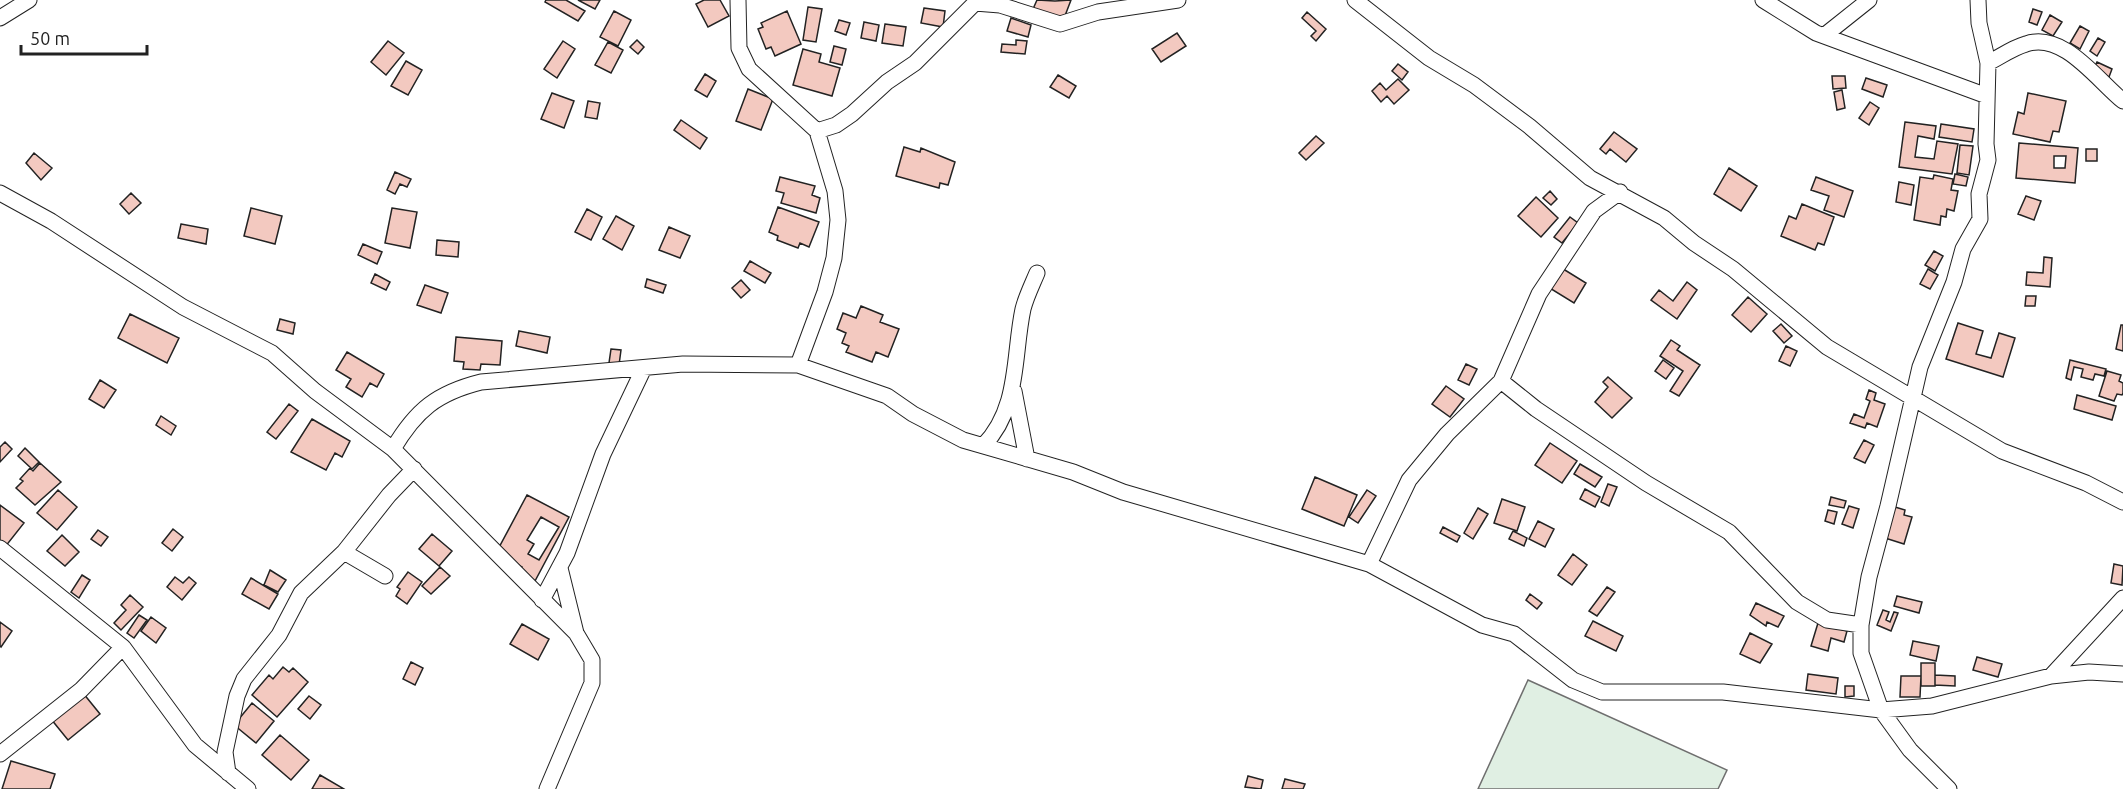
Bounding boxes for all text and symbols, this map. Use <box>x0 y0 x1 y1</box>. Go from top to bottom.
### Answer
scale bar <box>21 18 147 56</box>
text: 50 m <box>30 28 70 48</box>

